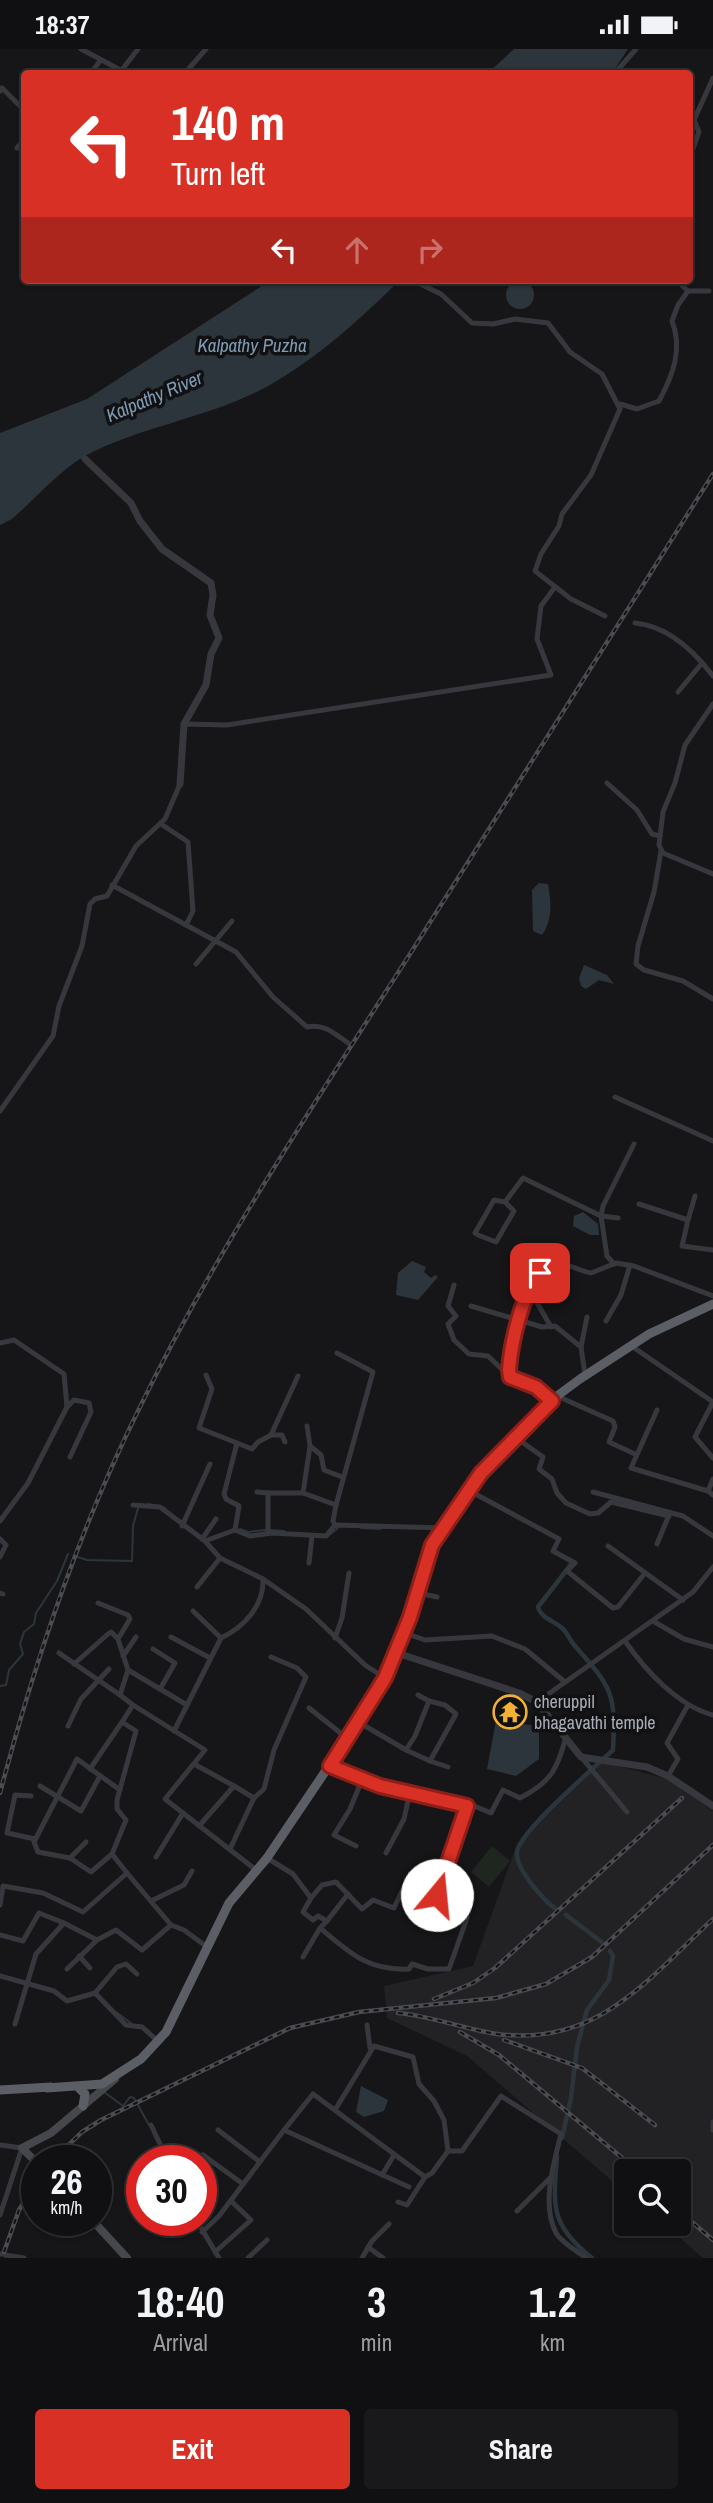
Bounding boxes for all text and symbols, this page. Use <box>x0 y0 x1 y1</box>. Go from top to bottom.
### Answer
text: 18:37 <box>35 7 90 42</box>
text: 140 m <box>171 89 285 155</box>
icon: left <box>56 98 147 189</box>
text: Turn left <box>171 152 265 195</box>
icon: left <box>265 231 303 269</box>
icon: ahead <box>338 231 376 269</box>
icon: right <box>411 231 449 269</box>
water label: Kalpathy Puzha <box>197 332 307 358</box>
water label: Kalpathy River <box>102 364 207 428</box>
pin <box>510 1243 570 1303</box>
icon: arrive <box>521 1254 559 1292</box>
place label: cheruppil bhagavathi temple <box>534 1689 655 1735</box>
temple icon: cheruppil bhagavathi temple <box>491 1693 529 1731</box>
position arrow <box>400 1858 474 1932</box>
speed limit sign: 30 <box>126 2145 217 2236</box>
text: 26 <box>51 2158 82 2205</box>
map controls <box>614 2159 691 2236</box>
button: search <box>614 2159 691 2236</box>
text: km/h <box>51 2195 83 2220</box>
text: 18:40 <box>136 2274 224 2330</box>
text: 3 <box>367 2274 386 2330</box>
text: 1.2 <box>529 2274 577 2330</box>
text: Arrival <box>153 2327 208 2358</box>
text: min <box>361 2327 392 2358</box>
text: km <box>540 2327 565 2358</box>
button: Exit <box>35 2409 350 2489</box>
button: Share <box>364 2409 678 2489</box>

